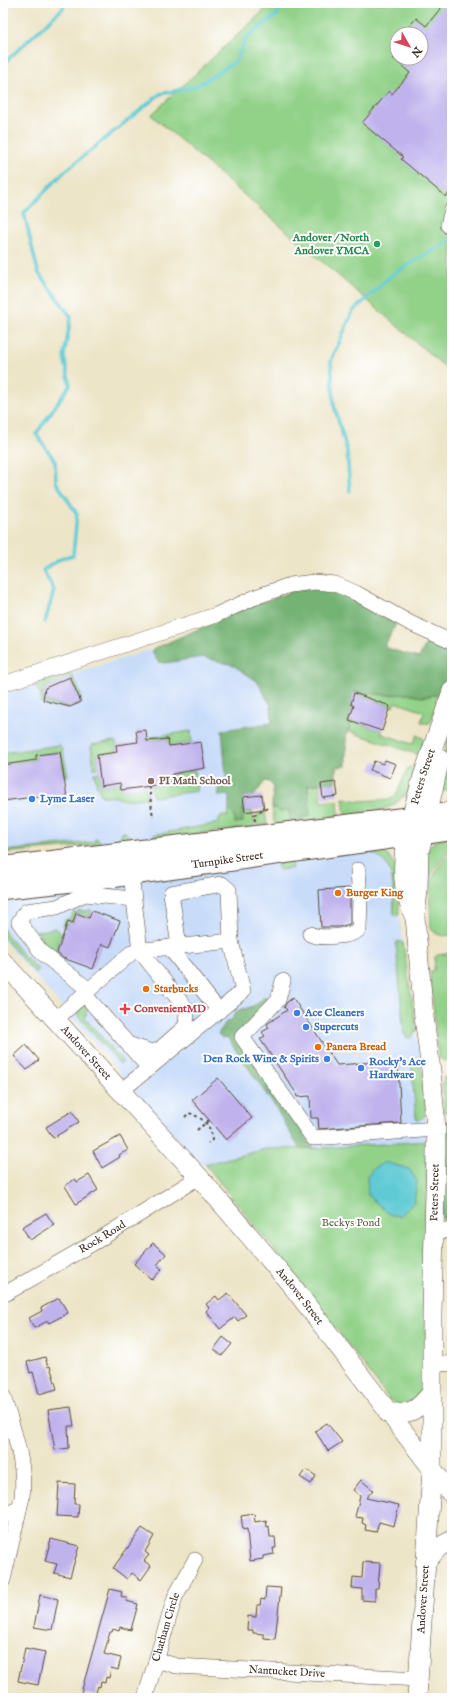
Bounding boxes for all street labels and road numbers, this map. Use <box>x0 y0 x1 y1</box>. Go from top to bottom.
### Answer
street label: Peters Street <box>408 747 439 806</box>
street label: Turnpike Street <box>191 848 264 872</box>
street label: Andover Street <box>57 1022 114 1083</box>
street label: Peters Street <box>427 1163 443 1222</box>
street label: Rock Road <box>76 1218 128 1257</box>
street label: Andover Street <box>272 1264 326 1328</box>
street label: Andover Street <box>414 1564 433 1635</box>
street label: Chatham Circle <box>149 1590 183 1663</box>
street label: Nantucket Drive <box>248 1663 326 1681</box>

